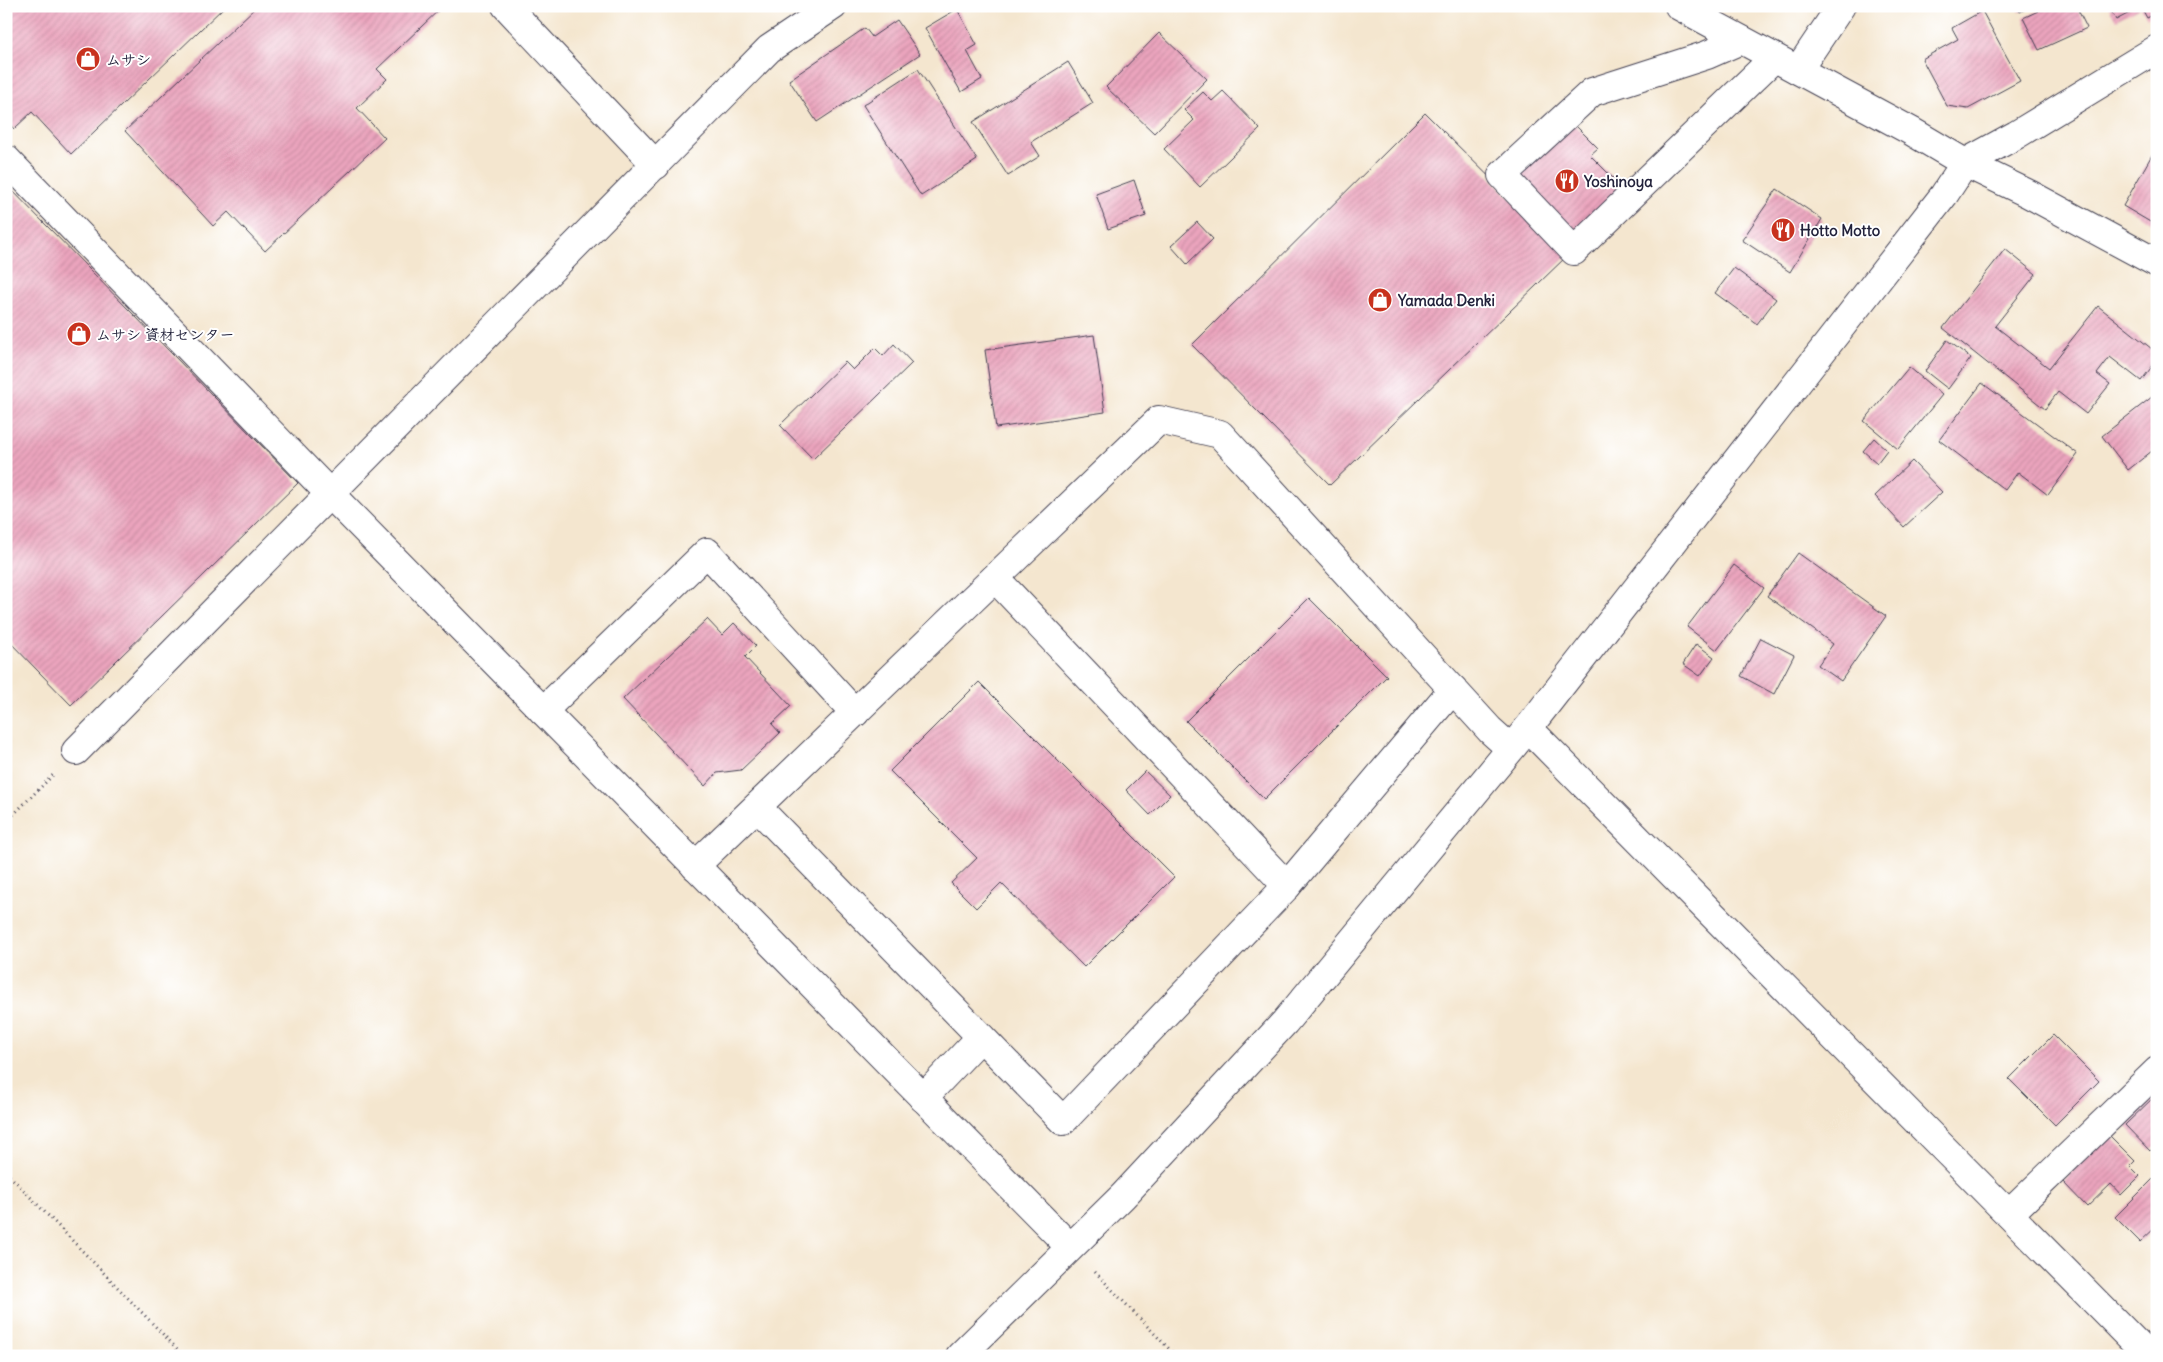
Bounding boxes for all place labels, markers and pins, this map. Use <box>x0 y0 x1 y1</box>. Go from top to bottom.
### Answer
shop icon: ムサシ <box>75 46 101 72</box>
place label: ムサシ <box>106 50 151 69</box>
restaurant icon: Yoshinoya <box>1554 168 1580 194</box>
place label: Yoshinoya <box>1583 172 1653 192</box>
restaurant icon: Hotto Motto <box>1770 217 1796 243</box>
place label: Hotto Motto <box>1800 221 1881 240</box>
shop icon: Yamada Denki <box>1367 287 1393 313</box>
place label: Yamada Denki <box>1397 291 1495 310</box>
shop icon: ムサシ 資材センター <box>66 321 92 347</box>
place label: ムサシ 資材センター <box>96 325 235 344</box>

